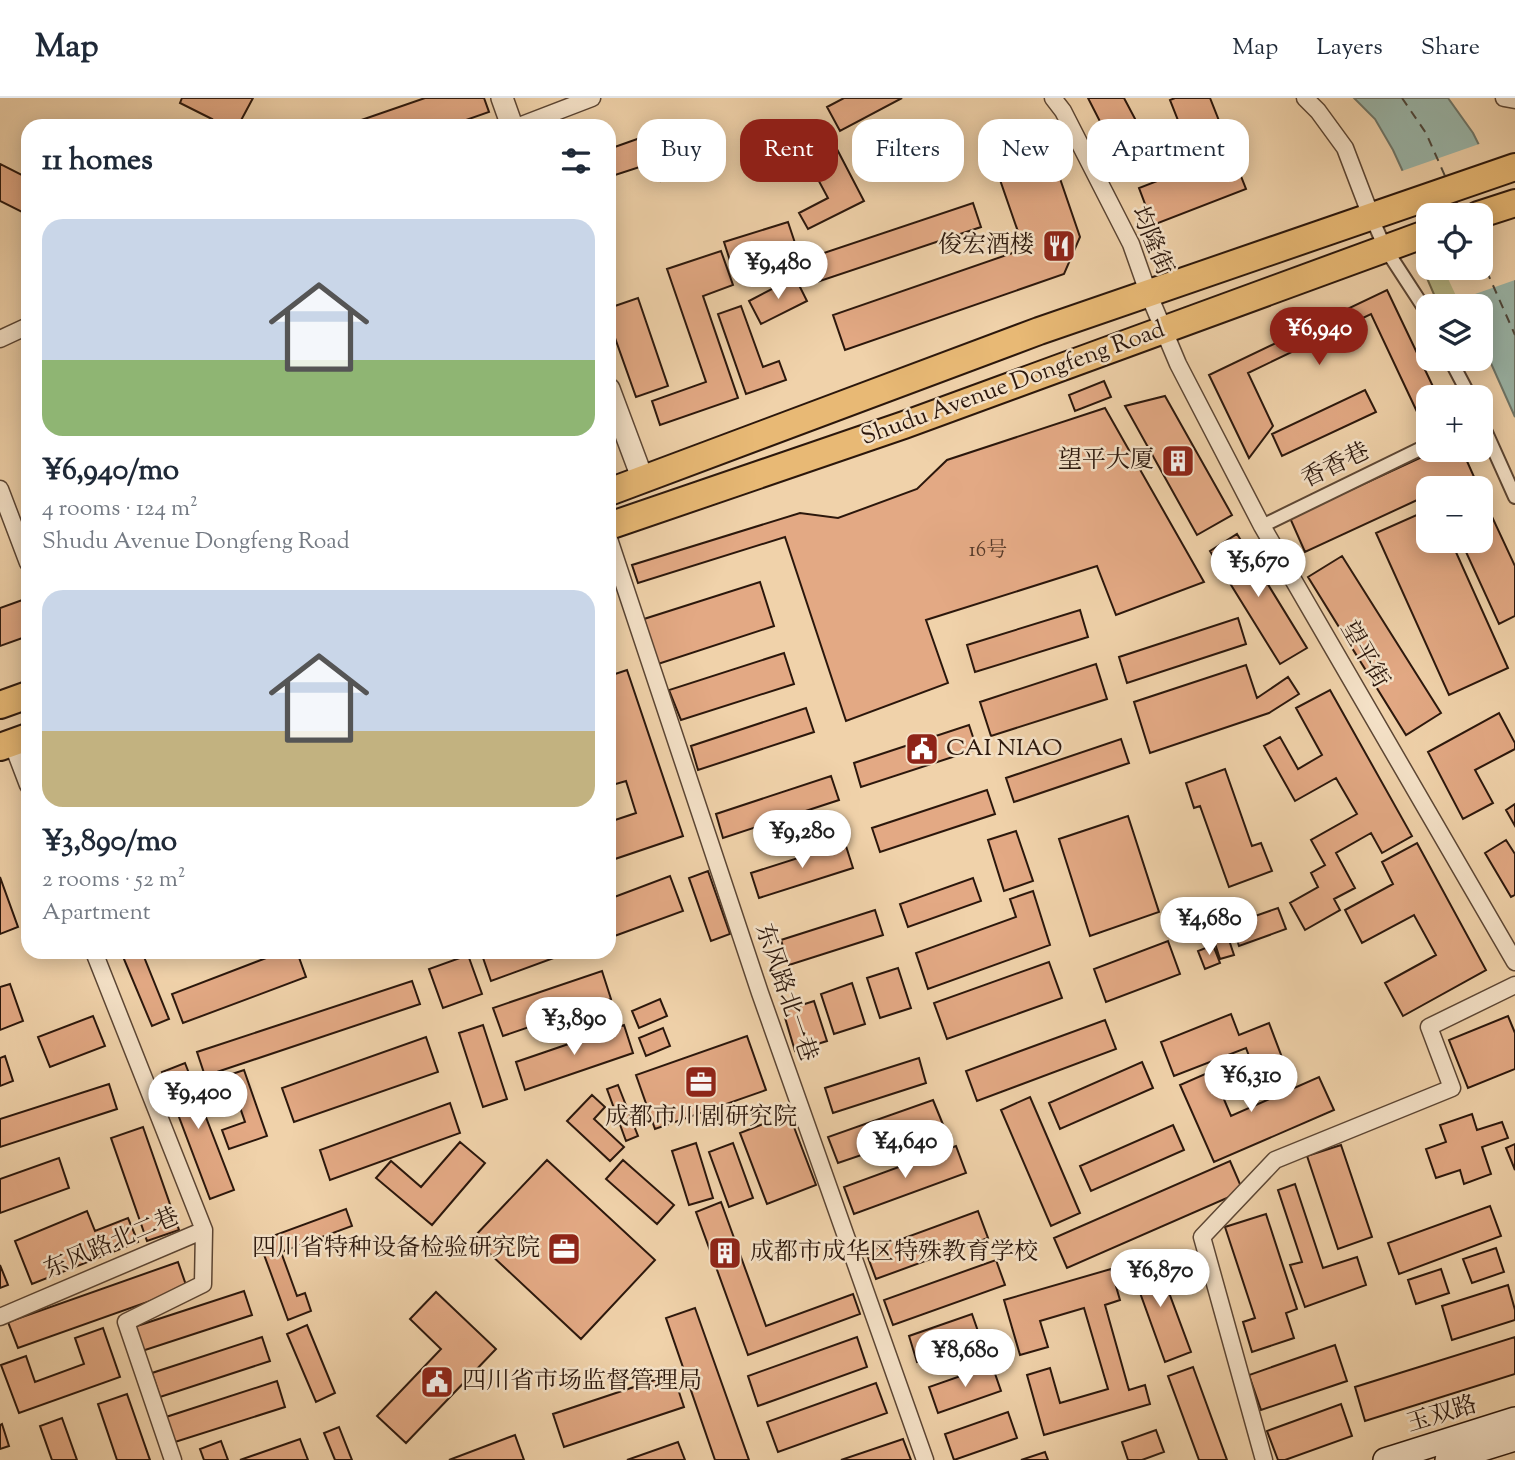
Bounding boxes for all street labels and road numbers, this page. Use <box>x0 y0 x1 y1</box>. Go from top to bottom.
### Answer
street label: 均隆街 <box>1121 201 1181 281</box>
street label: Shudu Avenue Dongfeng Road <box>856 313 1170 455</box>
street label: 香香巷 <box>1296 435 1376 497</box>
street label: 望平街 <box>1331 615 1397 695</box>
street label: 东风路北一巷 <box>745 919 825 1067</box>
street label: 东风路北二巷 <box>39 1200 185 1288</box>
street label: 玉双路 <box>1403 1388 1481 1442</box>

